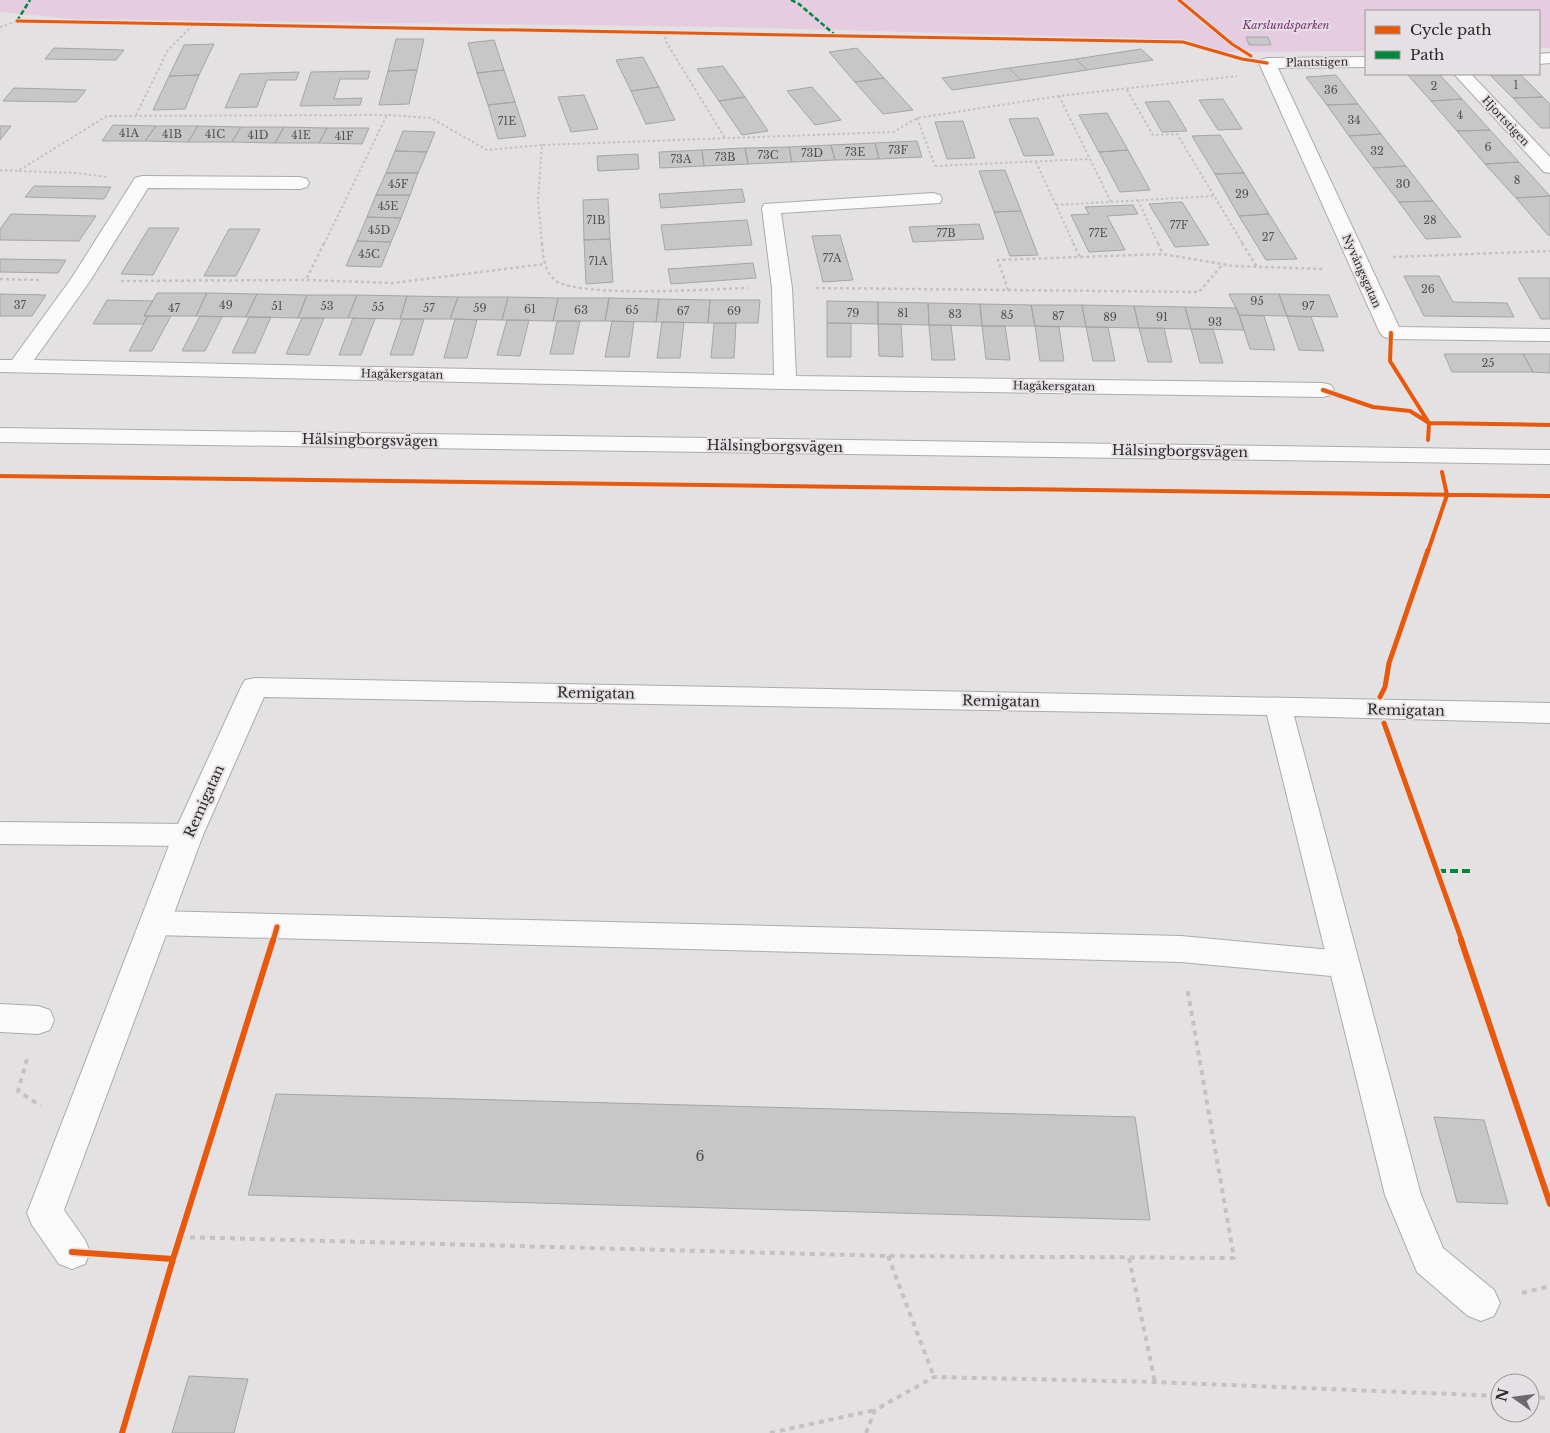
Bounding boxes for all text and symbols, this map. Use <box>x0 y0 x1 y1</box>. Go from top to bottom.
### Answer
legend <box>1365 10 1540 75</box>
park label: Karslundsparken <box>1241 18 1330 32</box>
text: Cycle path <box>1410 20 1492 39</box>
text: Path <box>1410 45 1444 64</box>
street label: Plantstigen <box>1286 54 1349 70</box>
house number: 1 <box>1514 78 1519 92</box>
house number: 2 <box>1431 79 1438 93</box>
house number: 36 <box>1324 83 1338 97</box>
street label: Hjortstigen <box>1479 93 1533 149</box>
house number: 4 <box>1457 108 1463 122</box>
house number: 34 <box>1347 113 1361 127</box>
house number: 71E <box>498 114 516 128</box>
house number: 41A <box>119 126 139 140</box>
house number: 41B <box>162 127 182 141</box>
house number: 41C <box>205 127 225 141</box>
house number: 41D <box>247 128 269 142</box>
house number: 41E <box>291 128 311 142</box>
house number: 41F <box>335 129 354 143</box>
house number: 6 <box>1484 140 1492 154</box>
house number: 73F <box>888 143 908 157</box>
house number: 32 <box>1370 144 1384 158</box>
house number: 73E <box>845 145 865 159</box>
house number: 73D <box>801 146 823 160</box>
house number: 73C <box>757 148 779 162</box>
house number: 73B <box>715 150 735 164</box>
house number: 73A <box>671 152 692 166</box>
house number: 8 <box>1514 173 1520 187</box>
house number: 45F <box>388 177 409 191</box>
house number: 30 <box>1396 177 1410 191</box>
house number: 29 <box>1235 187 1249 201</box>
house number: 45E <box>378 199 398 213</box>
house number: 71B <box>587 213 605 227</box>
house number: 28 <box>1423 213 1437 227</box>
house number: 77F <box>1170 218 1189 232</box>
house number: 45D <box>368 223 390 237</box>
house number: 77B <box>936 226 956 240</box>
house number: 77E <box>1088 226 1108 240</box>
house number: 27 <box>1262 230 1275 244</box>
street label: Nyvångsgatan <box>1340 232 1385 310</box>
house number: 45C <box>358 247 380 261</box>
house number: 77A <box>822 251 842 265</box>
house number: 71A <box>589 254 608 268</box>
house number: 26 <box>1421 282 1435 296</box>
house number: 95 <box>1250 294 1264 308</box>
house number: 37 <box>14 298 27 312</box>
house number: 49 <box>219 298 233 312</box>
house number: 51 <box>271 299 283 313</box>
house number: 53 <box>320 299 334 313</box>
house number: 97 <box>1302 299 1315 313</box>
house number: 55 <box>372 300 384 314</box>
house number: 47 <box>168 301 180 315</box>
house number: 57 <box>423 301 435 315</box>
house number: 59 <box>473 301 487 315</box>
house number: 61 <box>524 302 536 316</box>
house number: 63 <box>574 303 588 317</box>
house number: 65 <box>625 303 639 317</box>
house number: 67 <box>677 304 690 318</box>
house number: 69 <box>727 304 741 318</box>
house number: 79 <box>847 306 859 320</box>
house number: 81 <box>897 306 909 320</box>
house number: 83 <box>948 307 962 321</box>
house number: 85 <box>1001 308 1013 322</box>
house number: 87 <box>1052 309 1065 323</box>
house number: 89 <box>1103 310 1117 324</box>
house number: 91 <box>1156 310 1168 324</box>
house number: 93 <box>1208 315 1222 329</box>
house number: 25 <box>1481 356 1495 370</box>
street label: Hagåkersgatan <box>361 366 444 382</box>
street label: Hagåkersgatan <box>1013 378 1096 394</box>
street label: Hälsingborgsvägen <box>302 430 439 450</box>
street label: Hälsingborgsvägen <box>707 436 844 456</box>
street label: Hälsingborgsvägen <box>1112 441 1249 461</box>
street label: Remigatan <box>557 683 635 703</box>
street label: Remigatan <box>962 691 1040 711</box>
street label: Remigatan <box>1367 700 1445 720</box>
street label: Remigatan <box>180 762 228 840</box>
house number: 6 <box>695 1147 705 1165</box>
north arrow <box>1490 1373 1540 1423</box>
text: N <box>1492 1386 1513 1403</box>

